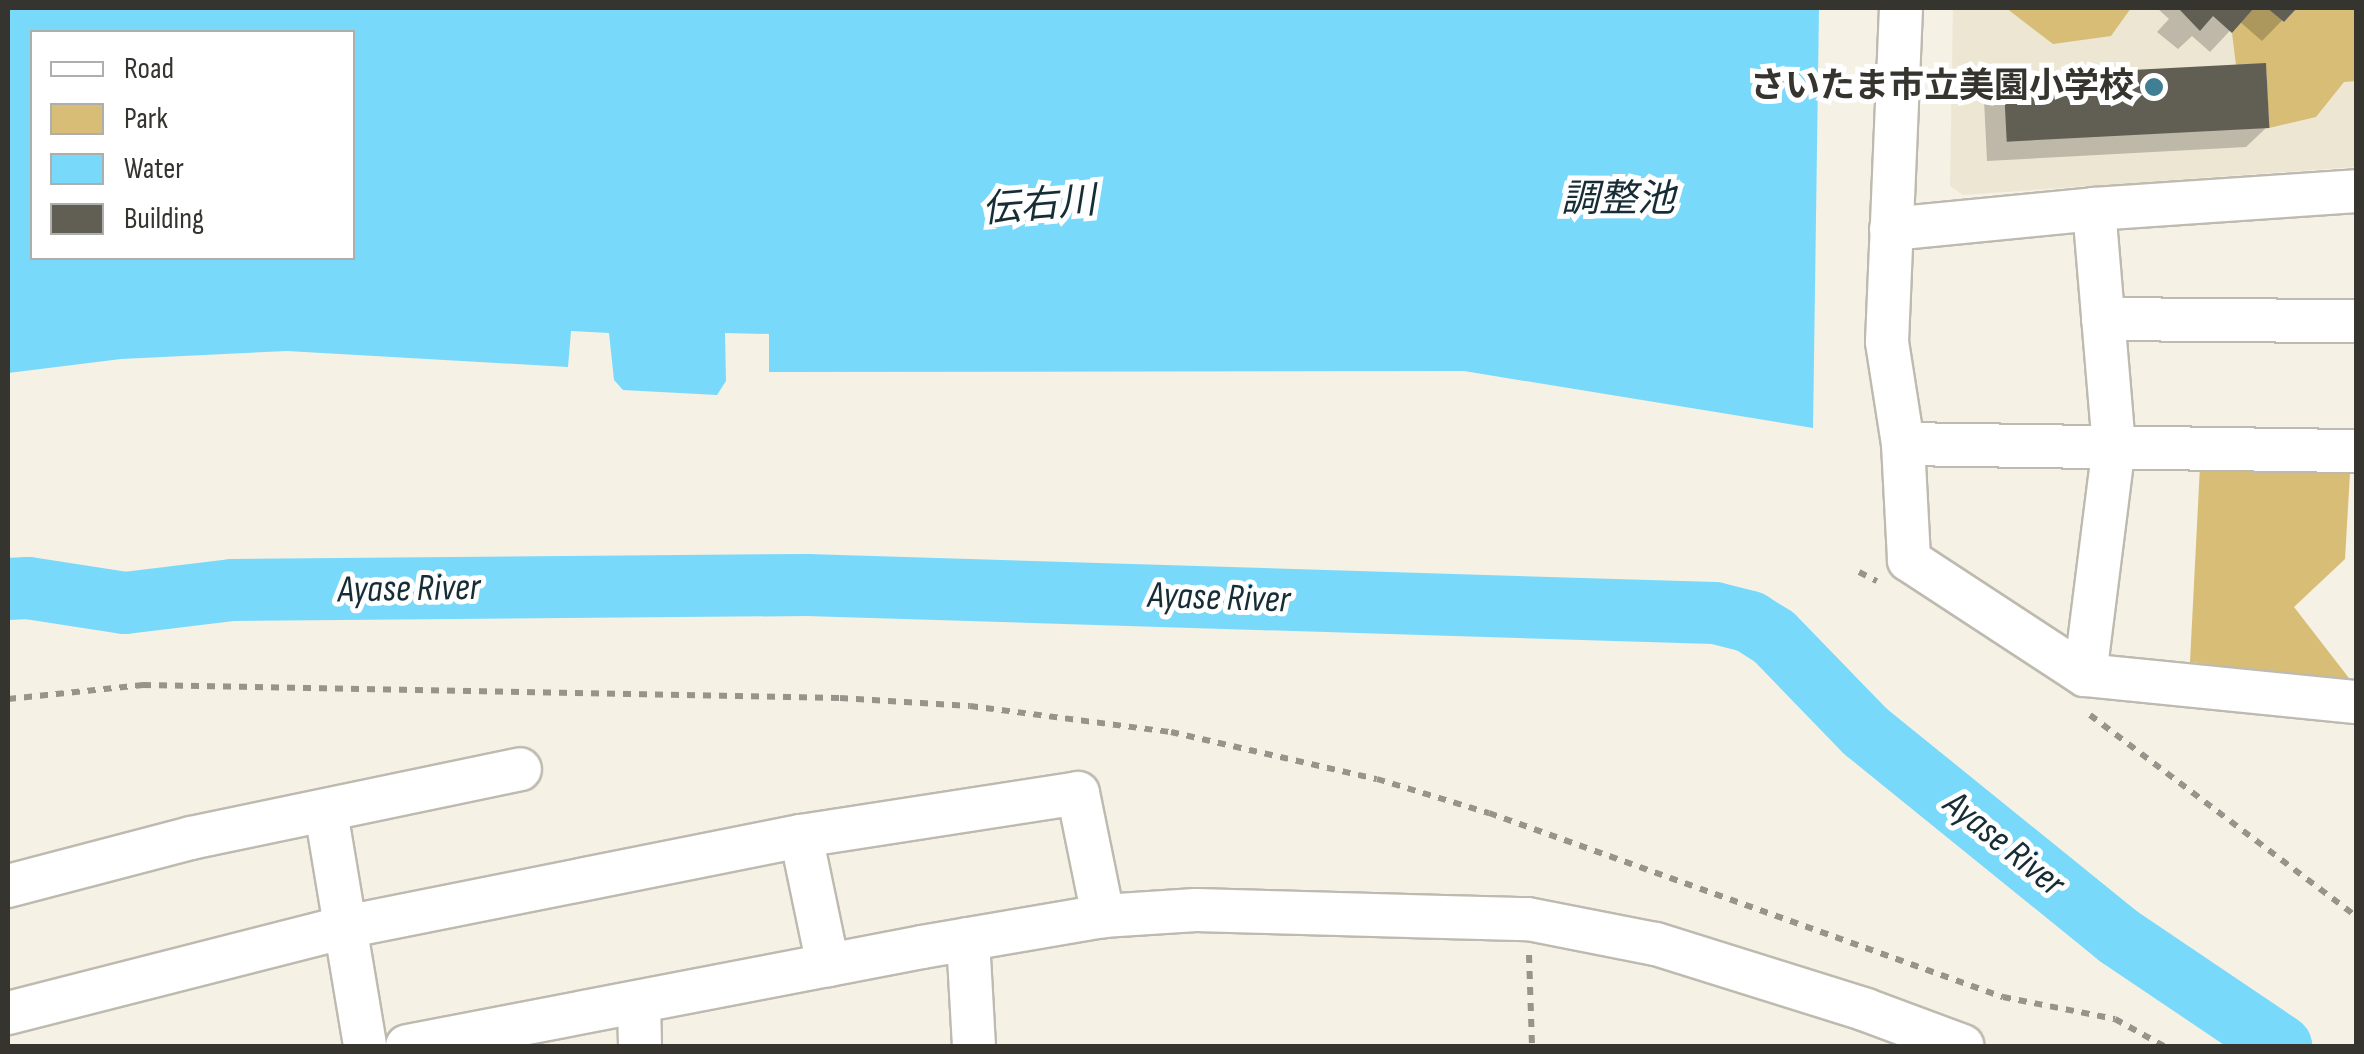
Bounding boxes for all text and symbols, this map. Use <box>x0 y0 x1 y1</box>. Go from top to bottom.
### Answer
legend <box>30 30 355 260</box>
text: Road <box>124 51 174 87</box>
place label: さいたま市立美園小学校 <box>1749 66 2134 108</box>
marker: さいたま市立美園小学校 <box>2143 76 2165 98</box>
text: Park <box>124 101 168 137</box>
text: Water <box>124 151 184 187</box>
water label: 調整池 <box>1561 177 1675 223</box>
water label: 伝右川 <box>980 178 1098 234</box>
text: Building <box>124 201 204 237</box>
water label: Ayase River <box>337 565 481 613</box>
water label: Ayase River <box>1147 573 1291 623</box>
water label: Ayase River <box>1934 781 2074 907</box>

